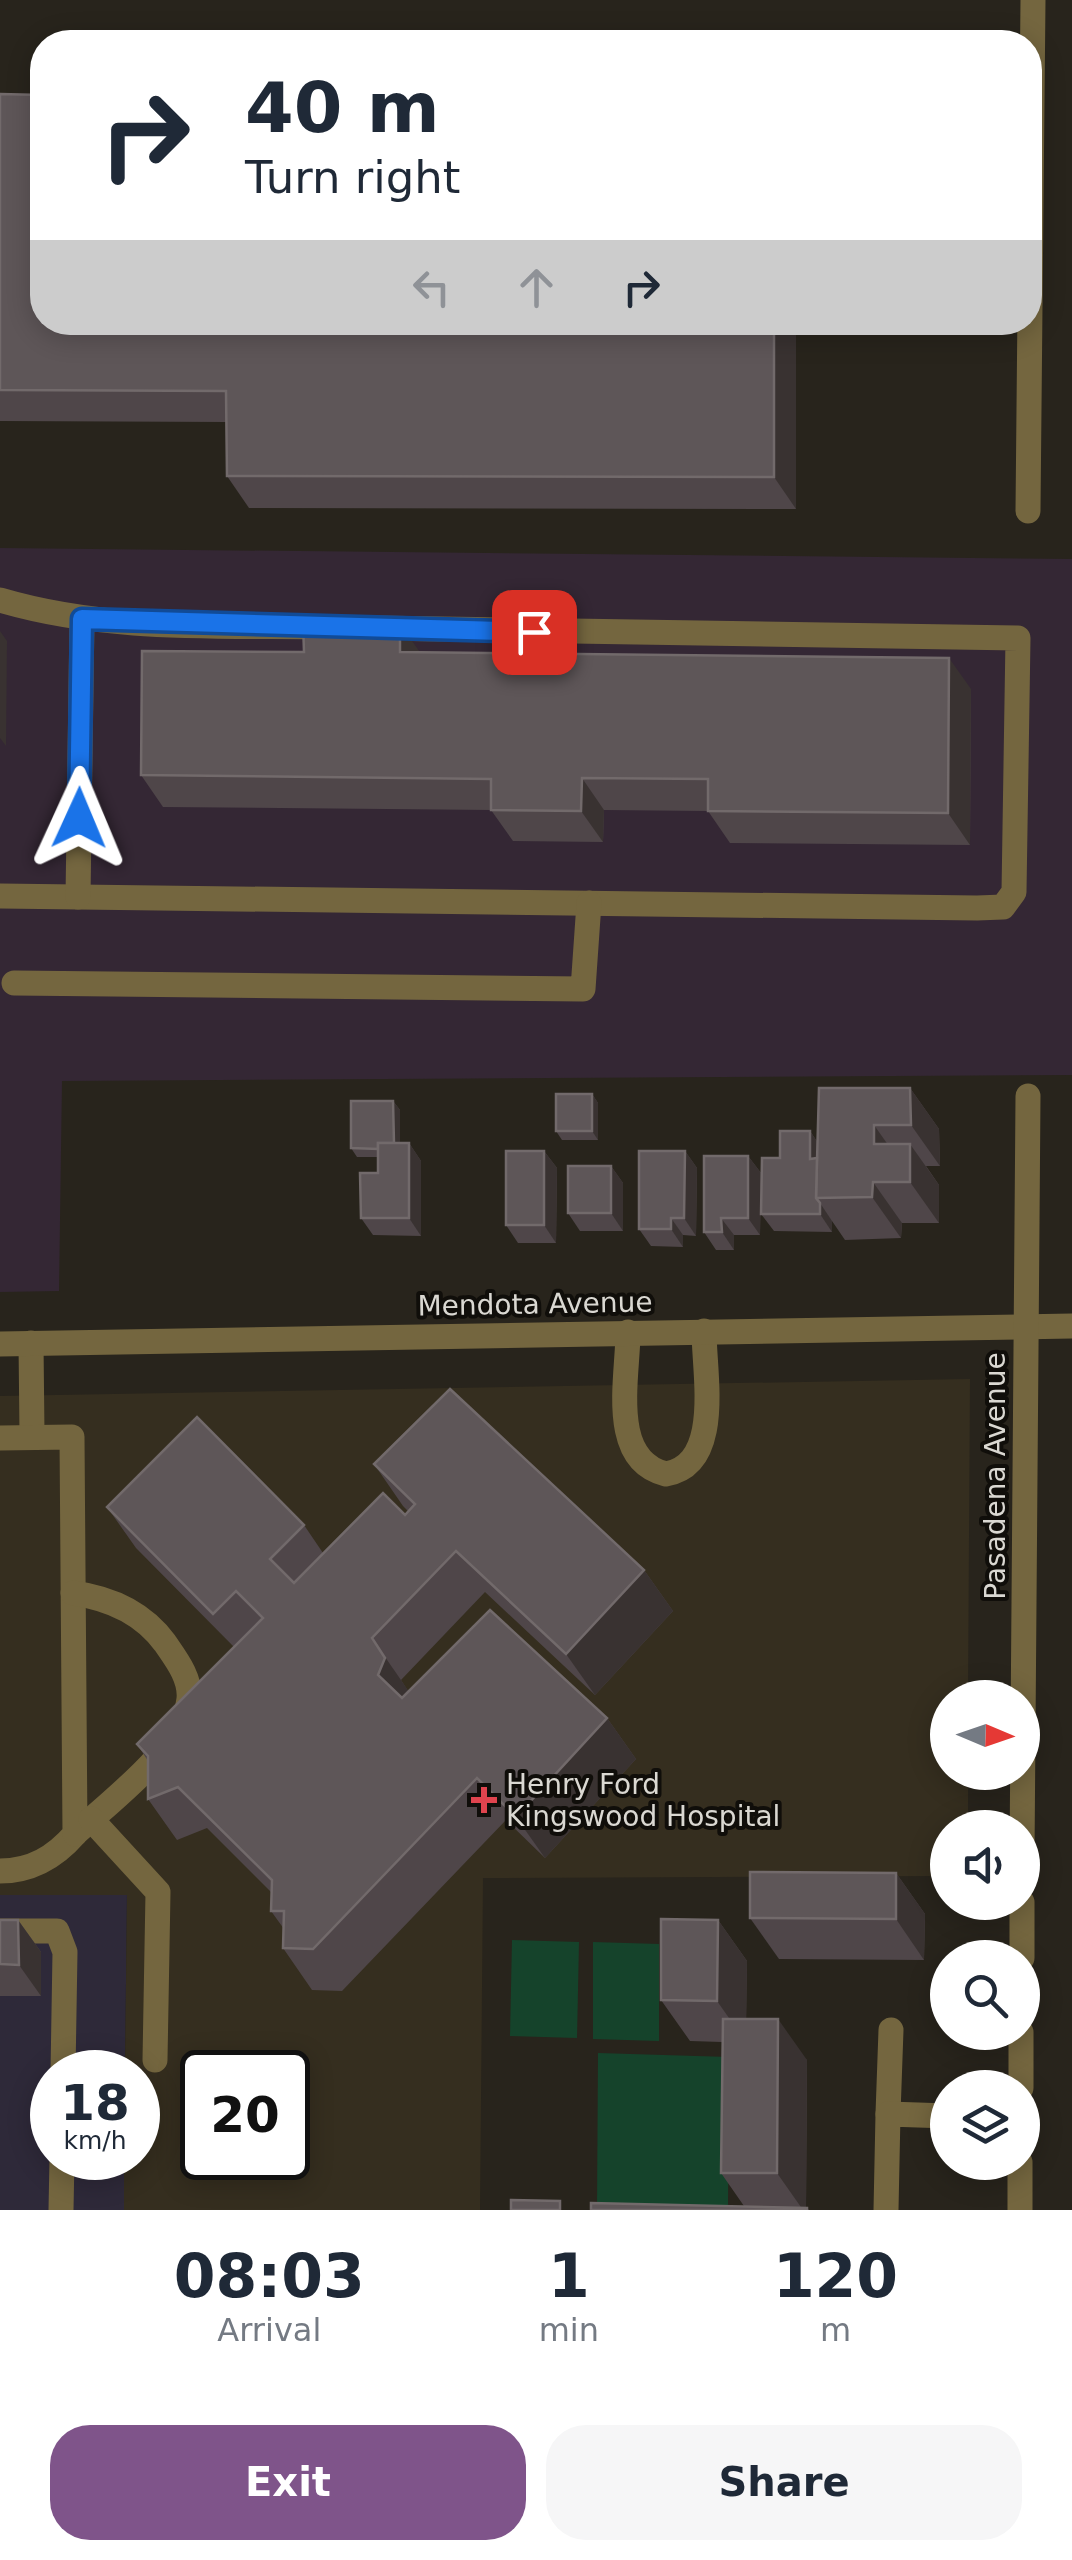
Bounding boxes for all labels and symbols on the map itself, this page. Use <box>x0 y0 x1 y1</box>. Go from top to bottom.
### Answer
pin <box>492 590 577 675</box>
position arrow <box>27 766 131 870</box>
street label: Mendota Avenue <box>417 1285 653 1323</box>
street label: Pasadena Avenue <box>979 1352 1012 1600</box>
north arrow <box>930 1680 1040 1790</box>
place label: Henry Ford Kingswood Hospital <box>506 1768 780 1833</box>
marker: Henry Ford Kingswood Hospital <box>471 1787 497 1813</box>
speed limit sign: 20 <box>180 2050 310 2180</box>

